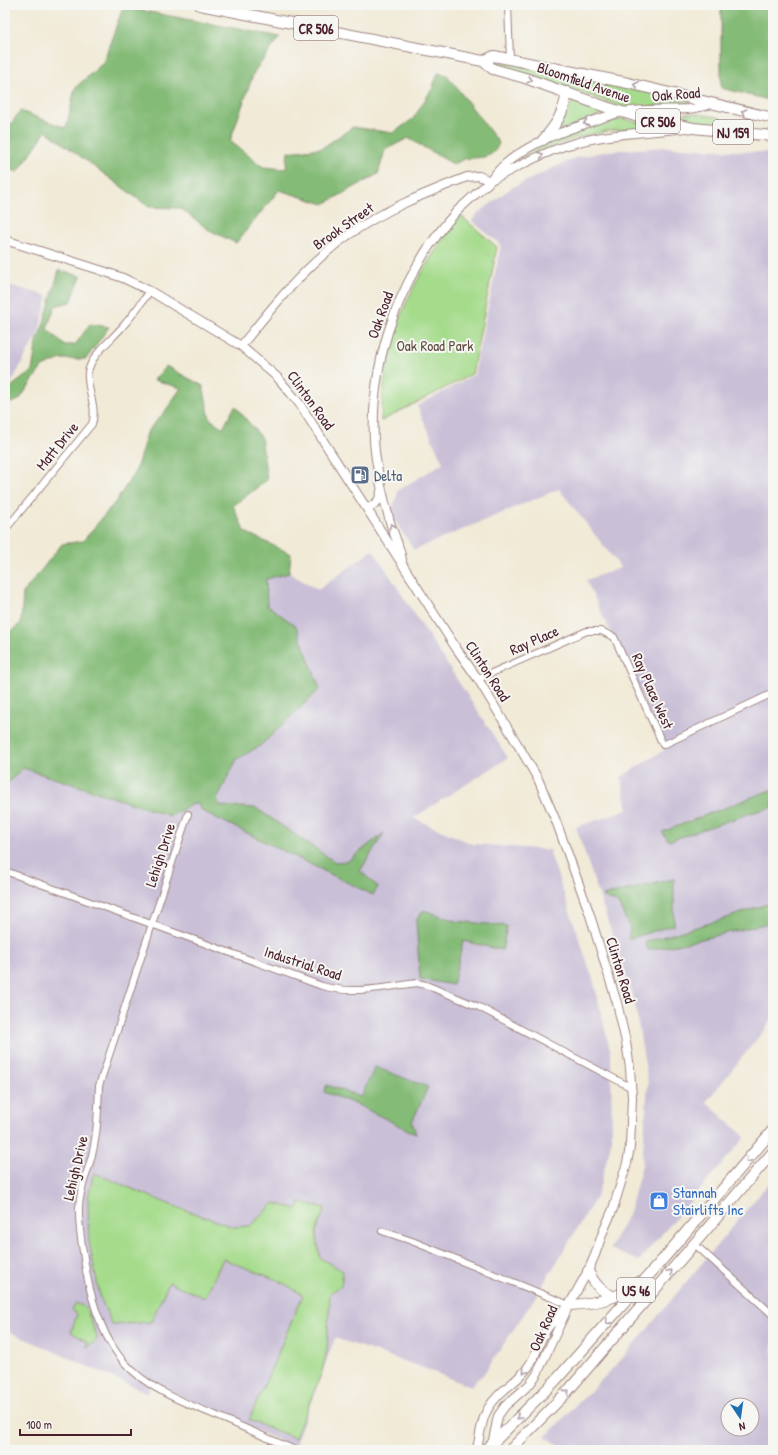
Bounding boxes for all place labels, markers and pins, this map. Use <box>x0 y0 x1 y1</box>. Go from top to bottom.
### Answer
fuel station icon: Delta <box>349 464 371 486</box>
place label: Delta <box>374 465 402 486</box>
place label: Stannah Stairlifts Inc <box>673 1182 743 1220</box>
shop icon: Stannah Stairlifts Inc <box>648 1190 670 1212</box>

